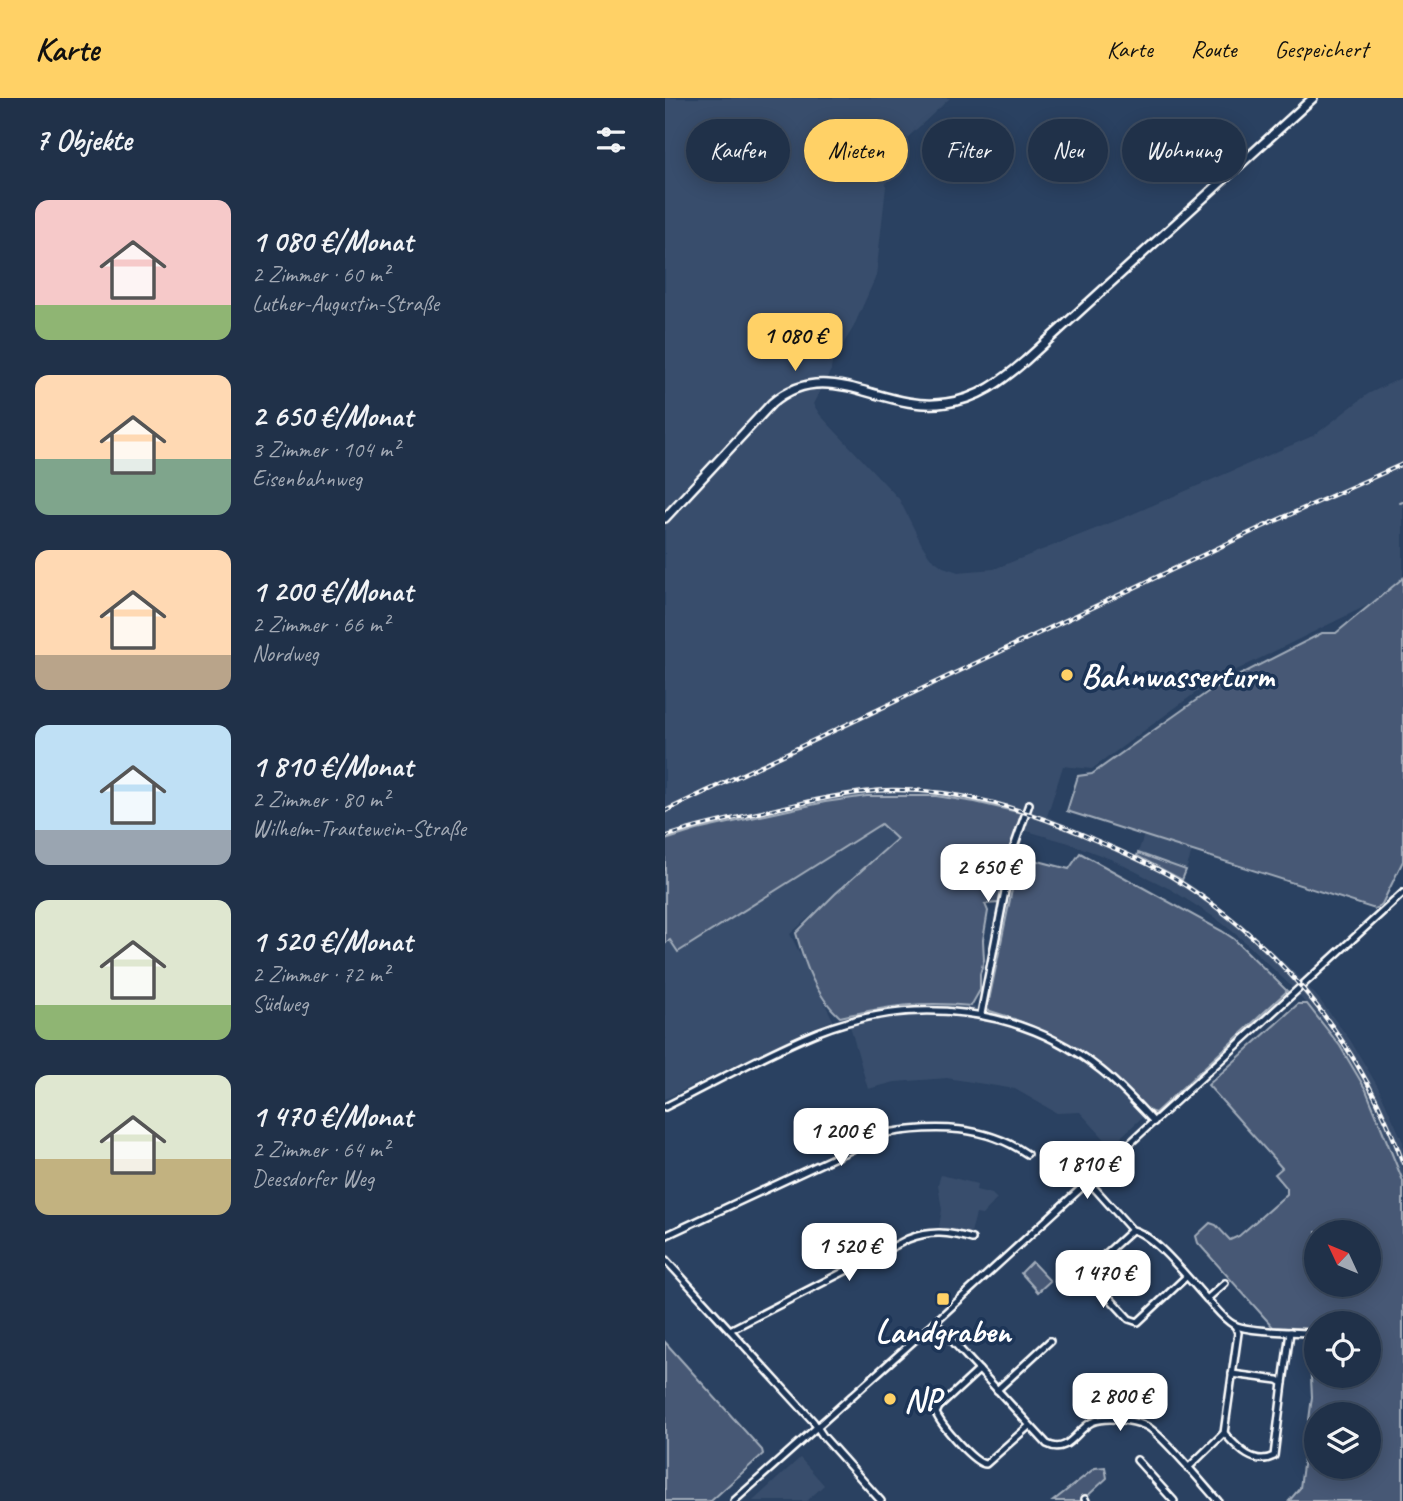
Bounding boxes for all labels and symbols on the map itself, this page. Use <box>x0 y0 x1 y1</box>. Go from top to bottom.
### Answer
pin: 1 080 € <box>730 314 860 373</box>
place label: Bahnwasserturm <box>1081 655 1276 697</box>
marker: Bahnwasserturm <box>1059 667 1075 683</box>
pin: 2 650 € <box>923 844 1053 904</box>
pin: 1 200 € <box>776 1108 906 1168</box>
pin: 1 810 € <box>1022 1142 1152 1201</box>
north arrow <box>1304 1220 1381 1297</box>
pin: 1 520 € <box>784 1224 914 1283</box>
pin: 1 470 € <box>1038 1250 1168 1310</box>
marker: Landgraben <box>935 1291 951 1307</box>
place label: Landgraben <box>875 1310 1013 1352</box>
pin: 2 800 € <box>1055 1374 1185 1433</box>
place label: NP <box>904 1379 944 1421</box>
marker: NP <box>882 1391 898 1407</box>

